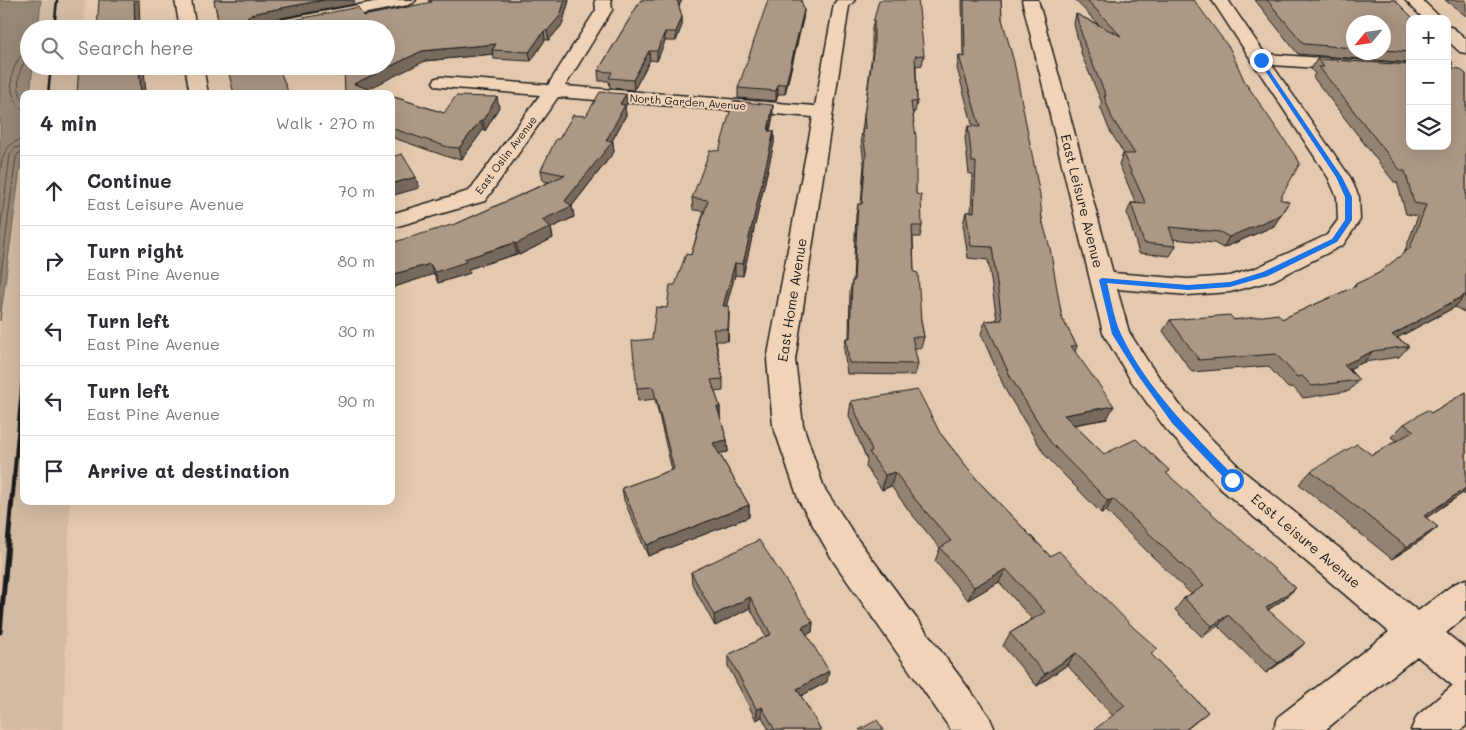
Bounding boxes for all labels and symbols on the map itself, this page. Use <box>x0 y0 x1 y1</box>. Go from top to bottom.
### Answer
north arrow <box>1346 15 1391 60</box>
route end <box>1250 49 1273 72</box>
street label: North Garden Avenue <box>629 90 747 113</box>
street label: East Oslin Avenue <box>471 112 540 197</box>
street label: East Leisure Avenue <box>1057 132 1108 270</box>
street label: East Home Avenue <box>772 237 811 363</box>
route start <box>1221 469 1244 492</box>
street label: East Leisure Avenue <box>1248 489 1365 592</box>

